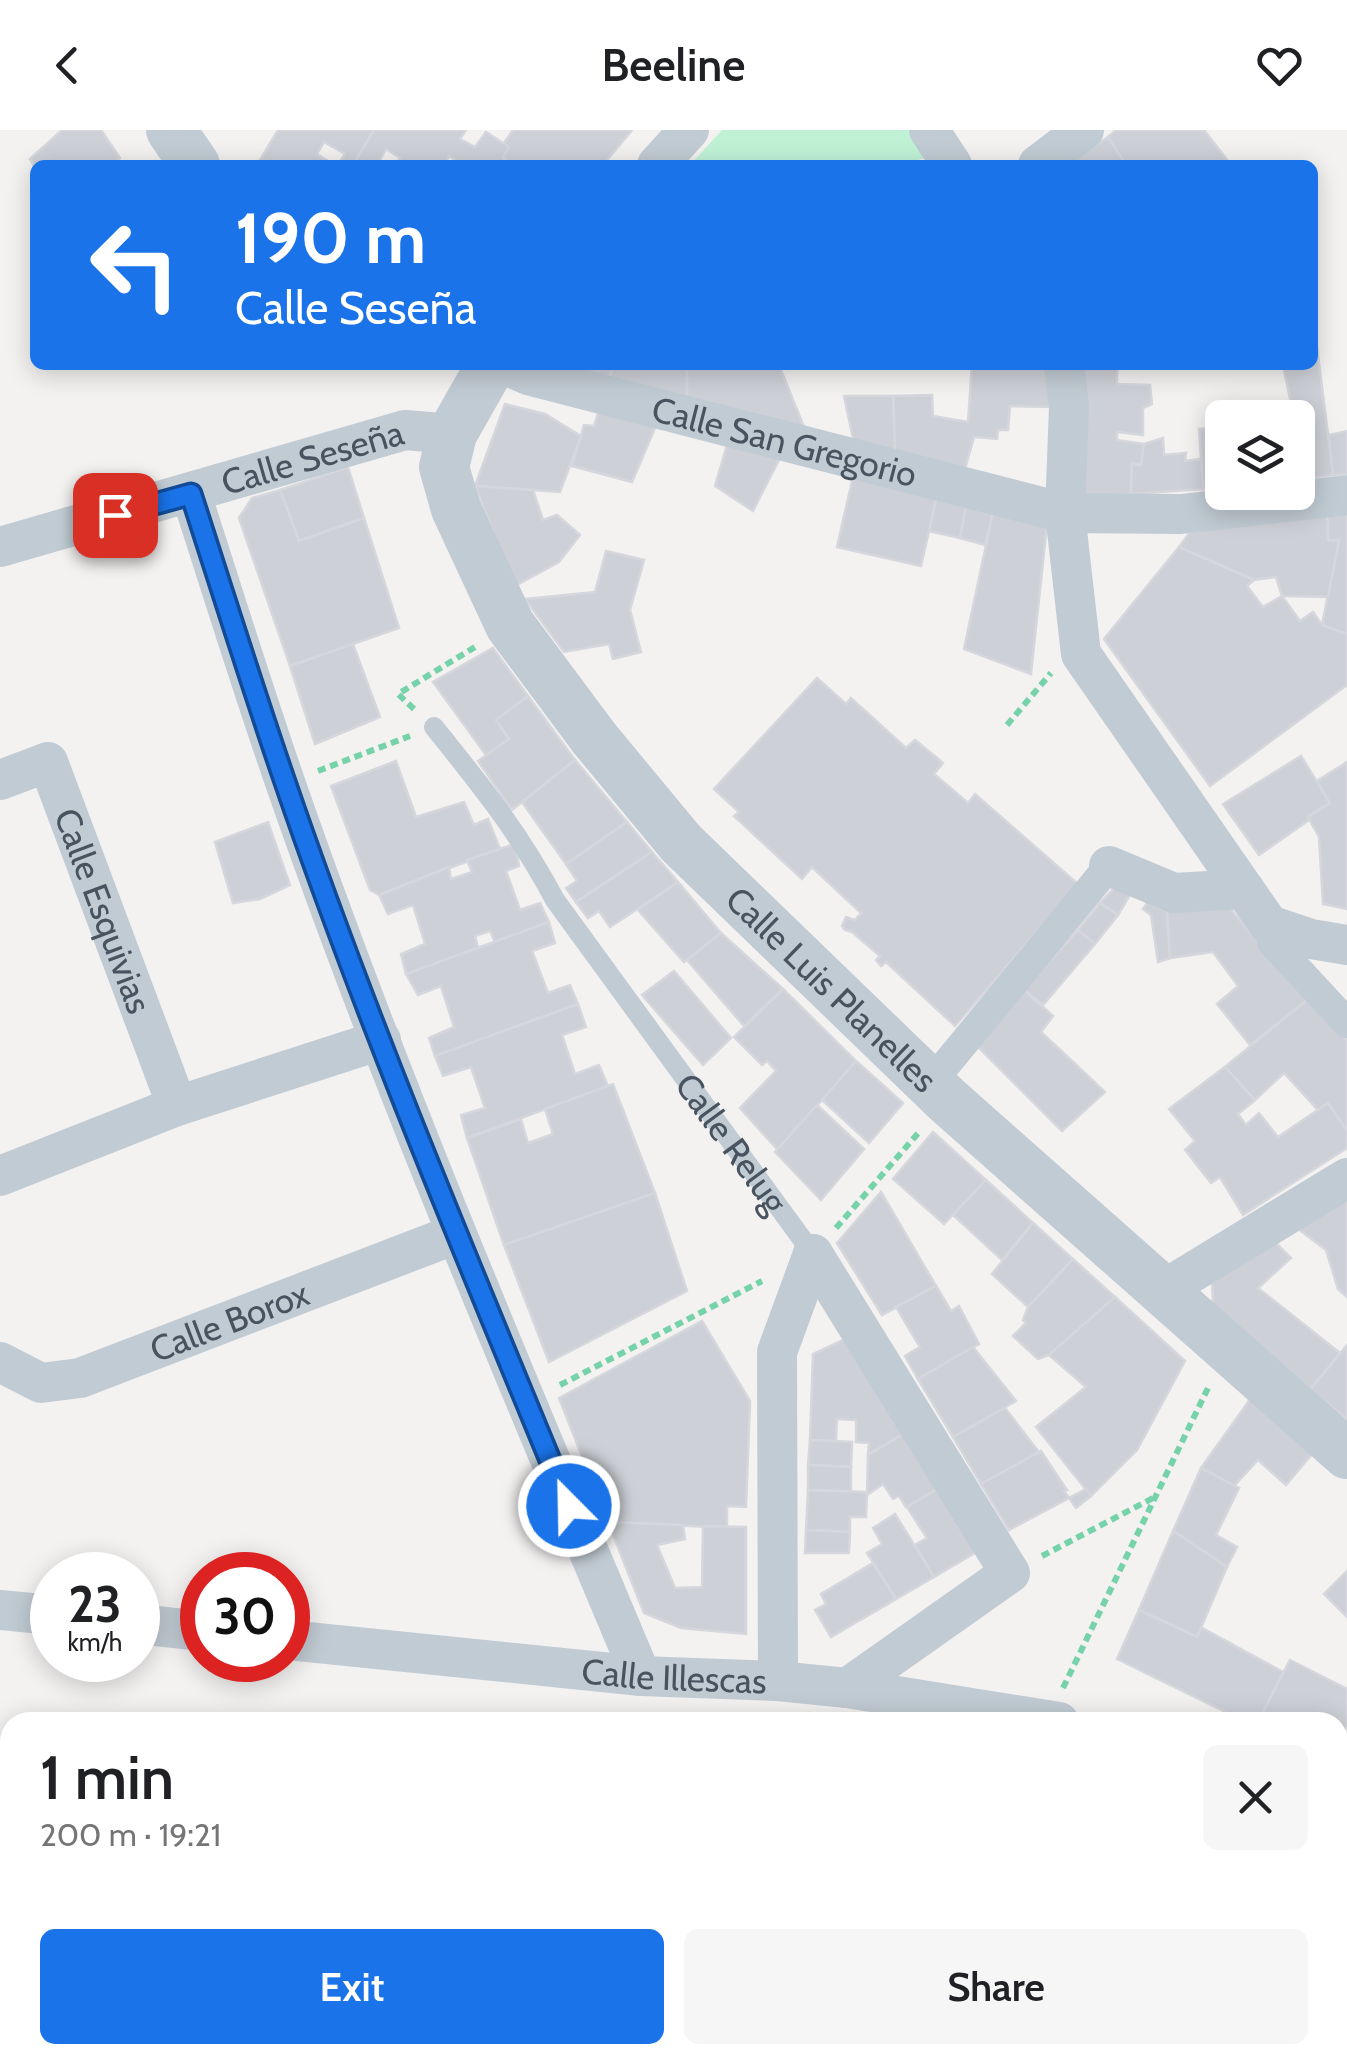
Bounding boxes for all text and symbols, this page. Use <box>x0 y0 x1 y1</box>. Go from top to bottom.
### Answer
icon: back <box>40 38 95 93</box>
text: Beeline <box>602 38 745 92</box>
icon: heart <box>1252 38 1307 93</box>
text: 190 m <box>235 195 426 281</box>
icon: left <box>70 200 200 330</box>
text: Calle Seseña <box>235 281 476 335</box>
street label: Calle San Gregorio <box>648 386 921 496</box>
map controls <box>1205 400 1315 510</box>
button: layers <box>1205 400 1315 510</box>
street label: Calle Seseña <box>216 410 409 504</box>
pin <box>73 473 158 558</box>
icon: arrive <box>88 488 143 543</box>
street label: Calle Esquivias <box>46 802 162 1019</box>
street label: Calle Luis Planelles <box>717 877 947 1101</box>
street label: Calle Relug <box>667 1064 798 1222</box>
street label: Calle Borox <box>144 1271 315 1371</box>
position arrow <box>517 1454 621 1558</box>
speed limit sign: 30 <box>180 1552 310 1682</box>
text: 23 <box>68 1574 122 1635</box>
text: km/h <box>68 1627 122 1657</box>
street label: Calle Illescas <box>580 1649 767 1702</box>
text: 1 min <box>40 1741 174 1814</box>
button: close <box>1203 1745 1308 1850</box>
text: 200 m · 19:21 <box>40 1815 221 1854</box>
button: Exit <box>40 1929 664 2044</box>
button: Share <box>684 1929 1308 2044</box>

